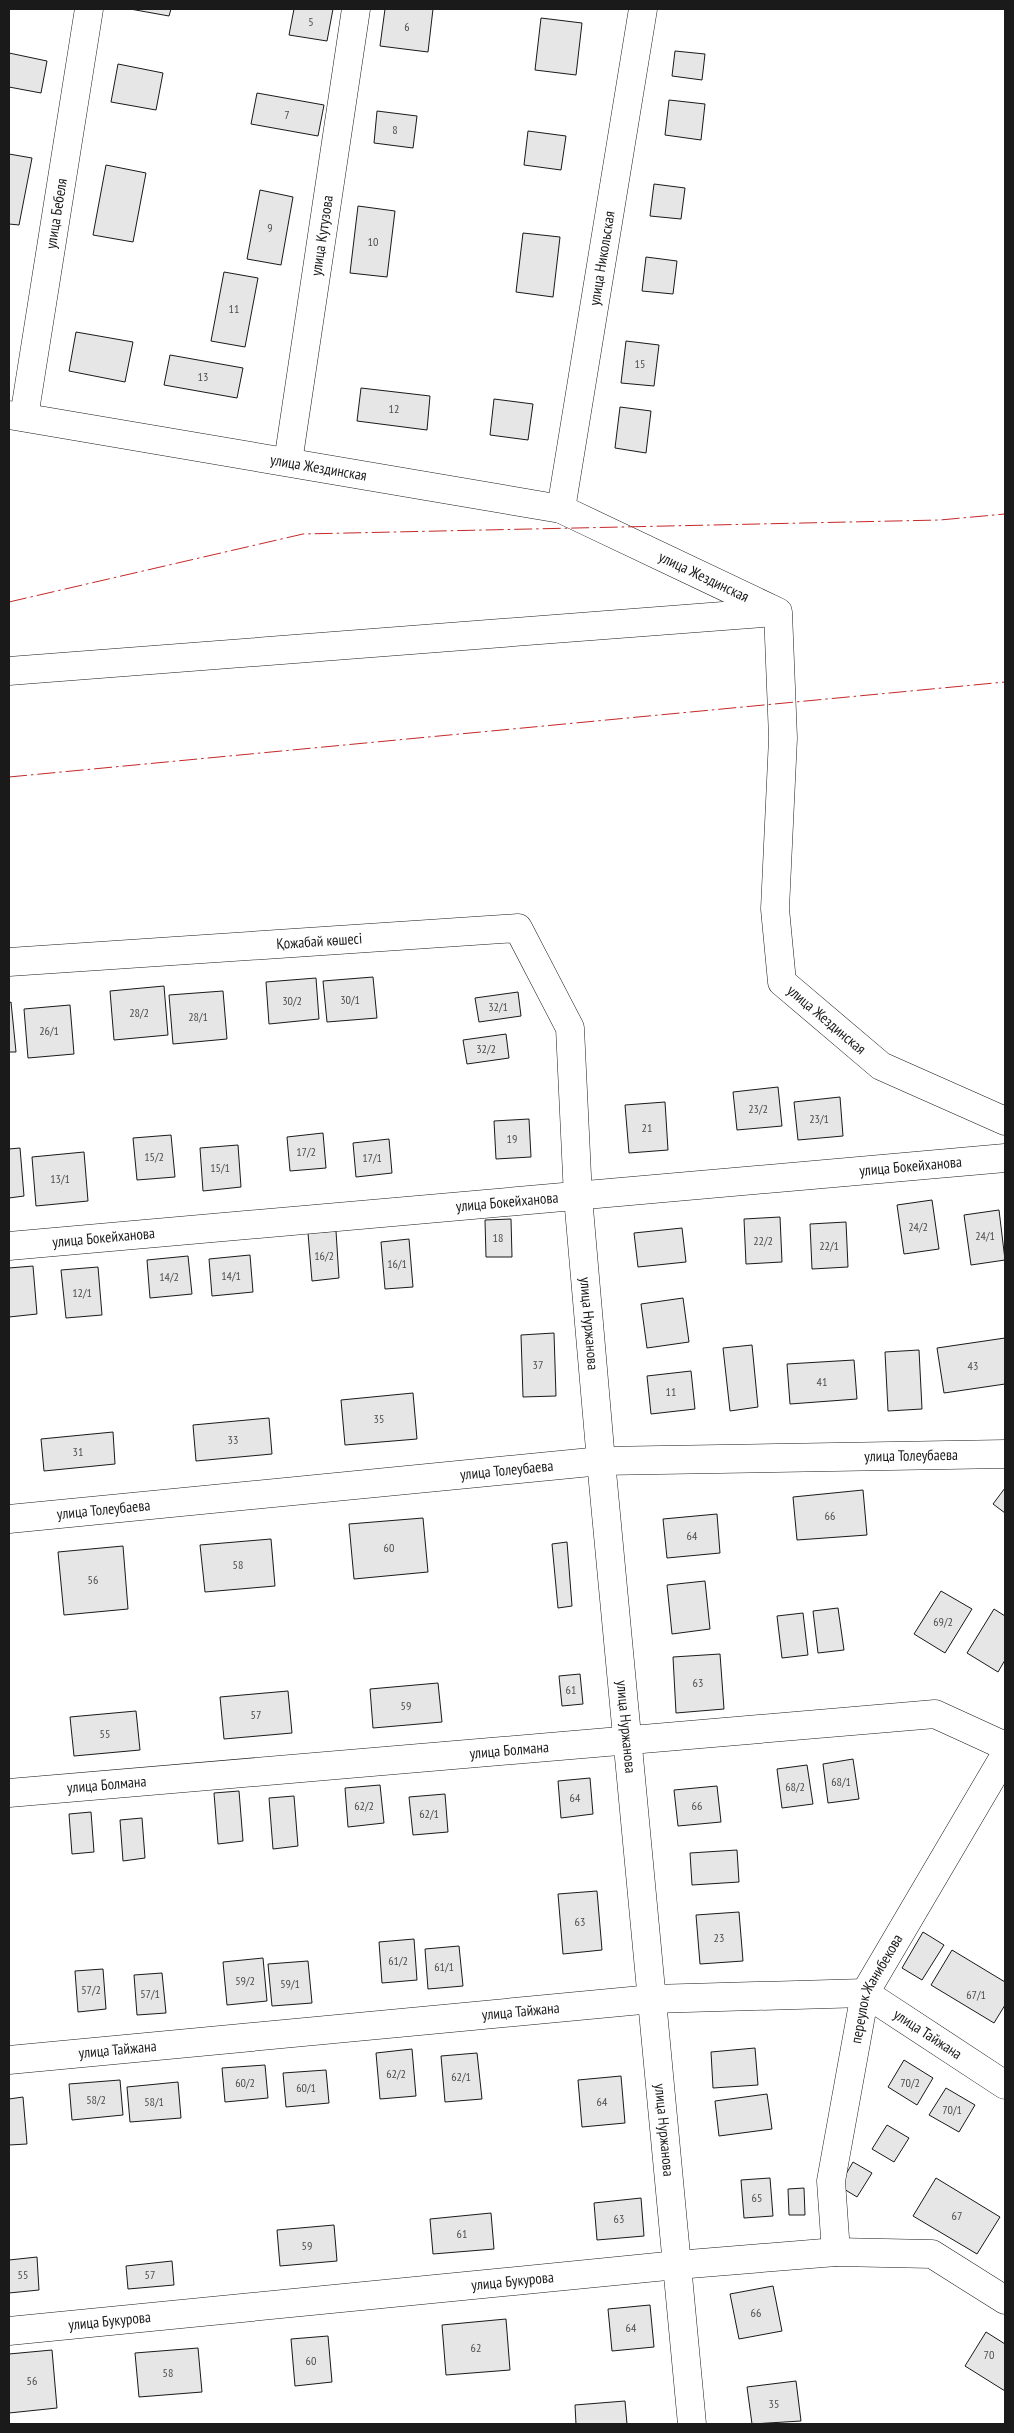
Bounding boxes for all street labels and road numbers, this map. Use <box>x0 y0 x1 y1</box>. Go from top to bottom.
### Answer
street label: улица Бебеля <box>41 177 71 250</box>
street label: улица Кутузова <box>306 194 337 277</box>
street label: улица Никольская <box>585 209 619 307</box>
street label: улица Жездинская <box>269 450 368 485</box>
street label: улица Жездинская <box>656 547 752 606</box>
street label: Қожабай көшесі <box>276 928 363 953</box>
street label: улица Жездинская <box>783 980 870 1058</box>
street label: улица Бокейханова <box>858 1152 963 1180</box>
street label: улица Бокейханова <box>455 1188 559 1215</box>
street label: улица Бокейханова <box>51 1223 156 1251</box>
street label: улица Нуржанова <box>576 1276 603 1371</box>
street label: улица Толеубаева <box>864 1445 958 1465</box>
street label: улица Толеубаева <box>459 1456 554 1484</box>
street label: улица Толеубаева <box>56 1495 151 1523</box>
street label: улица Нуржанова <box>613 1679 640 1774</box>
street label: улица Болмана <box>469 1737 550 1763</box>
street label: улица Болмана <box>66 1771 147 1797</box>
street label: переулок Жанибекова <box>846 1930 907 2045</box>
street label: улица Тайжана <box>481 1998 560 2024</box>
street label: улица Тайжана <box>890 2004 966 2063</box>
street label: улица Тайжана <box>78 2036 157 2062</box>
street label: улица Нуржанова <box>651 2083 679 2177</box>
street label: улица Букурова <box>470 2267 555 2294</box>
street label: улица Букурова <box>67 2307 152 2334</box>

